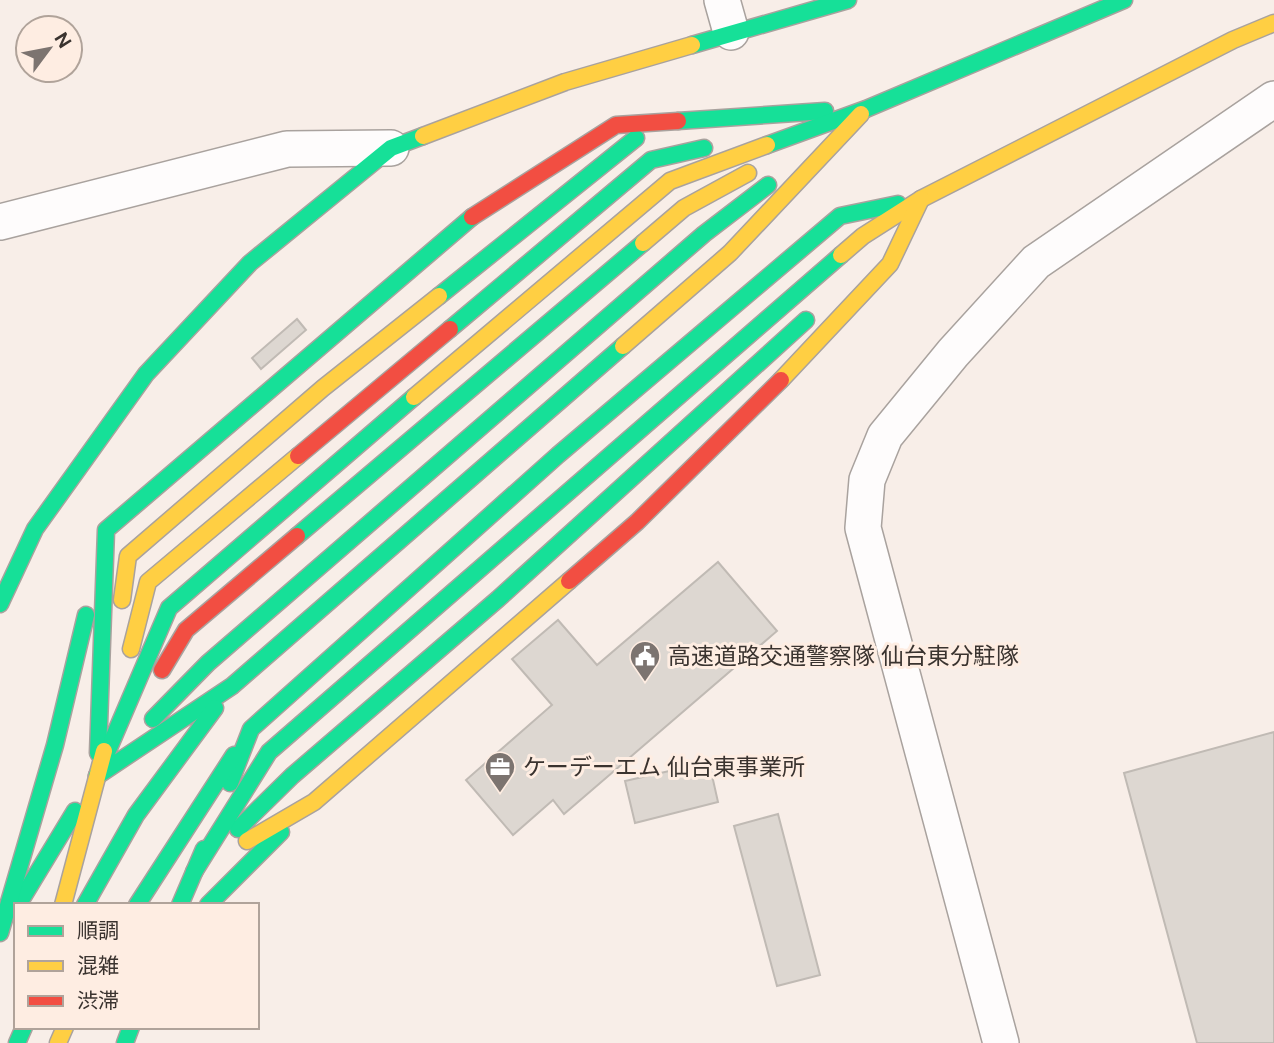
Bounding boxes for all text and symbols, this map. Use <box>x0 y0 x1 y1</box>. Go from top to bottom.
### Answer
north arrow <box>14 14 84 84</box>
text: N <box>49 28 77 53</box>
public building icon: 高速道路交通警察隊 仙台東分駐隊 <box>628 639 662 683</box>
place label: 高速道路交通警察隊 仙台東分駐隊 <box>668 641 1019 671</box>
office icon: ケーデーエム 仙台東事業所 <box>483 750 517 794</box>
place label: ケーデーエム 仙台東事業所 <box>523 752 805 782</box>
legend <box>14 903 259 1029</box>
text: 順調 <box>77 917 119 945</box>
text: 混雑 <box>77 952 119 980</box>
text: 渋滞 <box>77 987 119 1015</box>

